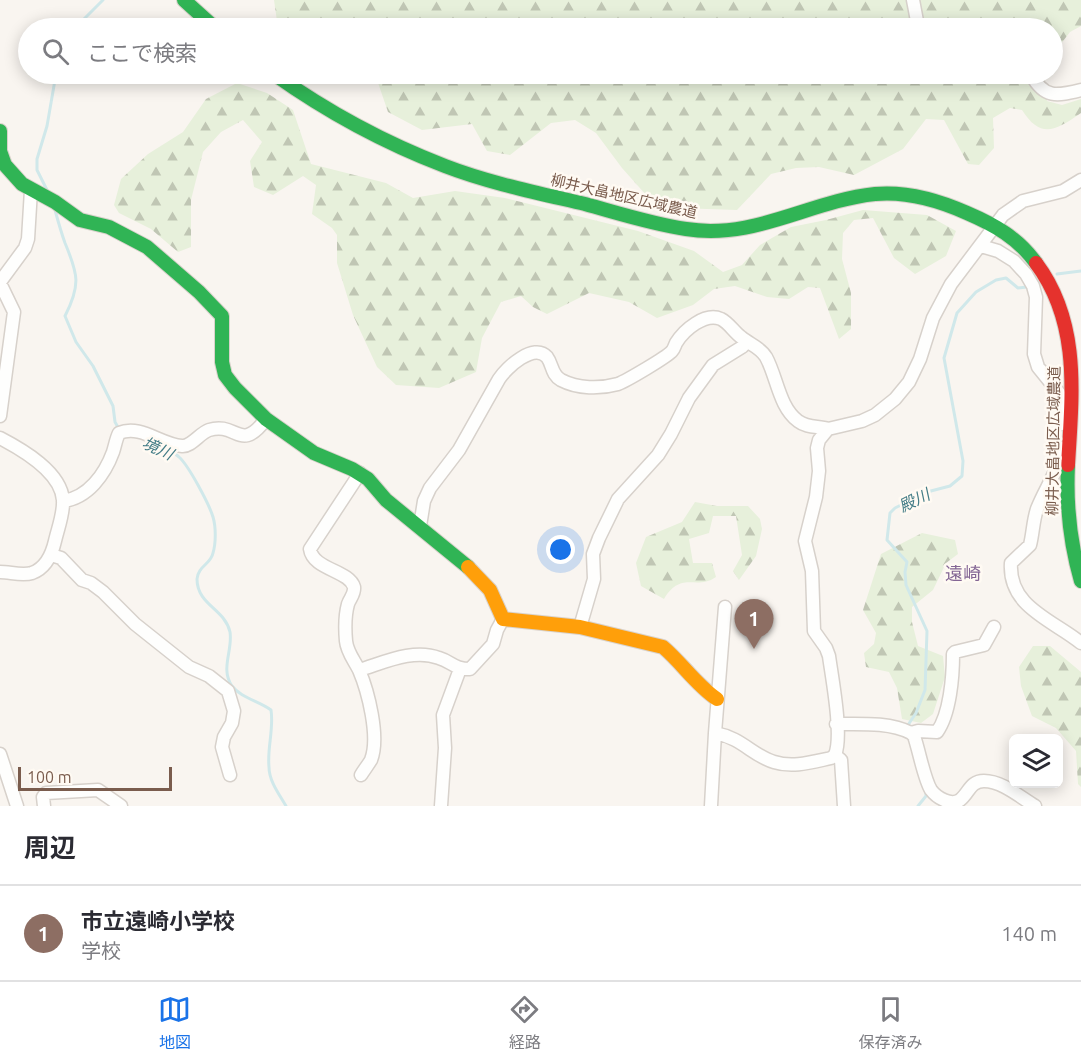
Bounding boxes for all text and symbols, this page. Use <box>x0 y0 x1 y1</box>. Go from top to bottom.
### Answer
search box <box>18 18 1063 84</box>
icon: search <box>39 35 72 68</box>
text: ここで検索 <box>87 40 197 65</box>
street label: 柳井大畠地区広域農道 <box>549 171 699 221</box>
street label: 柳井大畠地区広域農道 <box>1043 366 1063 516</box>
water label: 境川 <box>140 433 178 464</box>
water label: 殿川 <box>896 484 934 515</box>
your location <box>546 535 575 564</box>
district label: 遠崎 <box>945 563 981 583</box>
pin: 1 <box>734 600 774 649</box>
map controls <box>1009 734 1063 788</box>
button: layers <box>1009 734 1063 788</box>
scale bar <box>18 764 172 792</box>
text: 100 m <box>27 768 72 786</box>
text: 周辺 <box>24 833 76 862</box>
text: 市立遠崎小学校 <box>81 908 235 933</box>
text: 1 <box>38 922 49 945</box>
text: 140 m <box>1001 922 1057 945</box>
text: 学校 <box>81 939 121 962</box>
tab: 地図 <box>158 993 191 1053</box>
tab: 経路 <box>508 993 541 1053</box>
tab: 保存済み <box>858 993 922 1053</box>

